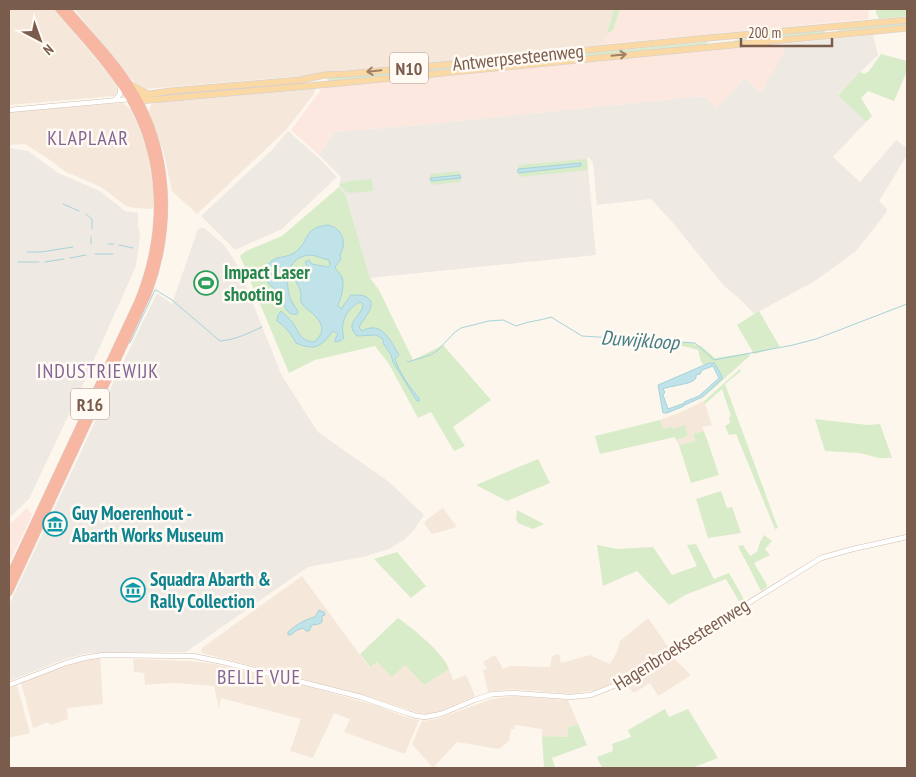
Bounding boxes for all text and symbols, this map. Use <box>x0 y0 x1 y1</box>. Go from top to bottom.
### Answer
north arrow <box>15 15 65 65</box>
scale bar <box>741 15 832 47</box>
text: 200 m <box>748 23 781 42</box>
street label: Antwerpsesteenweg <box>451 38 585 76</box>
text: N <box>40 41 57 59</box>
one-way arrow <box>611 50 627 60</box>
road number: N10 <box>390 52 428 84</box>
one-way arrow <box>366 67 382 76</box>
district label: KLAPLAAR <box>47 125 129 151</box>
place label: Impact Laser shooting <box>224 260 310 306</box>
sports icon: Impact Laser shooting <box>193 270 219 296</box>
water label: Duwijkloop <box>600 324 681 356</box>
district label: INDUSTRIEWIJK <box>37 358 159 384</box>
road number: R16 <box>71 388 109 419</box>
place label: Guy Moerenhout - Abarth Works Museum <box>71 501 224 547</box>
museum icon: Guy Moerenhout - Abarth Works Museum <box>42 511 68 537</box>
place label: Squadra Abarth & Rally Collection <box>150 567 271 613</box>
museum icon: Squadra Abarth & Rally Collection <box>120 577 146 603</box>
street label: Hagenbroeksesteenweg <box>609 593 753 695</box>
district label: BELLE VUE <box>217 664 301 690</box>

